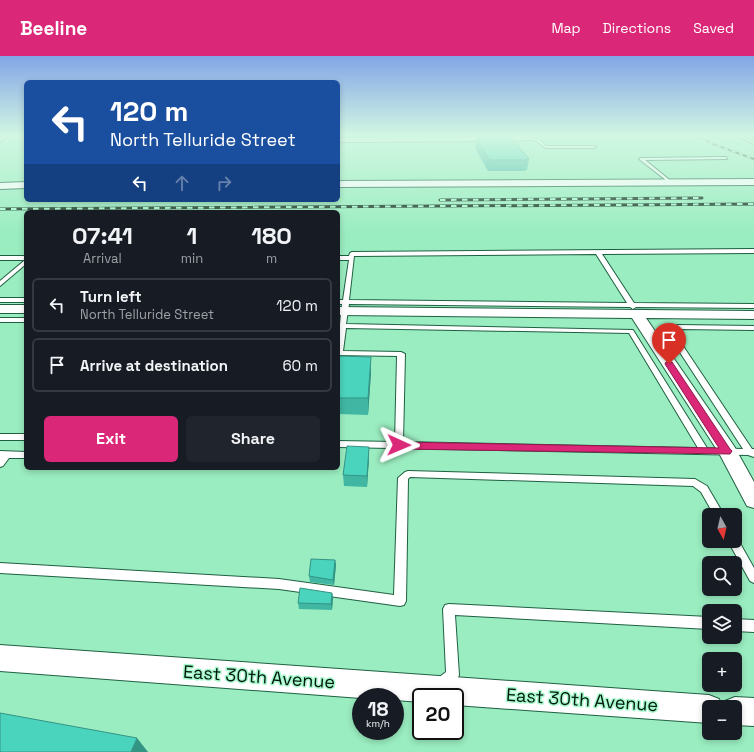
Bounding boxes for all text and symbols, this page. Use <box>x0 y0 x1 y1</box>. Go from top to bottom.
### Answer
text: Beeline <box>20 16 87 41</box>
text: Map <box>551 19 581 37</box>
text: Directions <box>603 19 671 37</box>
text: Saved <box>693 19 734 37</box>
text: 120 m <box>110 93 188 129</box>
icon: left <box>44 96 96 148</box>
text: North Telluride Street <box>110 128 296 151</box>
icon: left <box>129 172 151 194</box>
icon: ahead <box>171 172 193 194</box>
icon: right <box>213 172 235 194</box>
text: 07:41 <box>72 220 133 251</box>
text: 1 <box>187 220 197 251</box>
text: 180 <box>251 220 292 251</box>
text: Arrival <box>83 250 122 267</box>
text: min <box>181 250 203 267</box>
text: m <box>266 250 277 267</box>
text: Turn left <box>80 287 142 306</box>
icon: left <box>46 294 68 316</box>
text: 120 m <box>276 296 318 315</box>
text: North Telluride Street <box>80 306 214 323</box>
pin <box>652 323 686 364</box>
icon: arrive <box>658 329 680 351</box>
icon: arrive <box>46 354 68 376</box>
text: Arrive at destination <box>80 356 228 375</box>
text: 60 m <box>282 356 318 375</box>
button: Exit <box>44 416 178 462</box>
button: Share <box>186 416 320 462</box>
position arrow <box>378 424 420 466</box>
north arrow <box>702 508 742 548</box>
map controls <box>702 508 742 740</box>
button: search <box>702 556 742 596</box>
button: layers <box>702 604 742 644</box>
button: + <box>702 652 742 692</box>
street label: East 30th Avenue <box>182 660 336 693</box>
street label: East 30th Avenue <box>505 683 659 716</box>
speed limit sign: 20 <box>412 688 464 740</box>
text: 18 <box>367 696 389 722</box>
button: − <box>702 700 742 740</box>
text: km/h <box>366 717 390 730</box>

